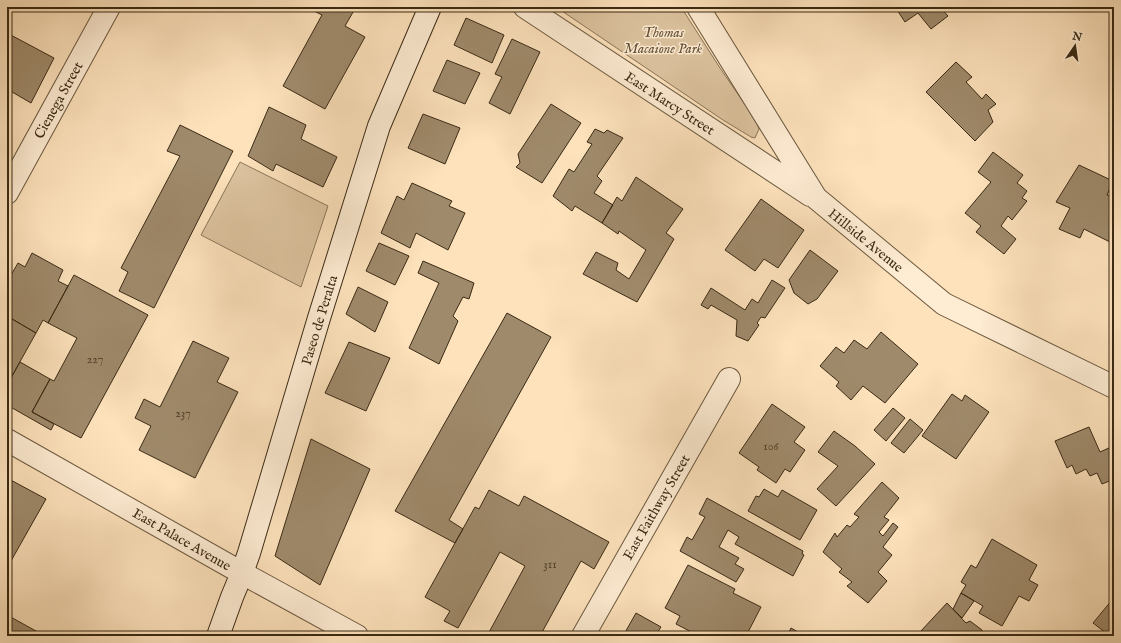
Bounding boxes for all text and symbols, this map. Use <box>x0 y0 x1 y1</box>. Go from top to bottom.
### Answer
park label: Thomas Macaione Park <box>624 24 703 58</box>
north arrow <box>1055 26 1095 66</box>
text: N <box>1070 29 1084 45</box>
street label: Cienega Street <box>30 59 88 142</box>
street label: East Marcy Street <box>621 68 718 140</box>
street label: Hillside Avenue <box>824 205 907 277</box>
street label: Paseo de Peralta <box>298 272 342 367</box>
house number: 227 <box>87 352 103 367</box>
house number: 237 <box>175 406 191 421</box>
house number: 106 <box>763 439 780 454</box>
street label: East Faithway Street <box>619 451 694 563</box>
street label: East Palace Avenue <box>129 504 234 576</box>
house number: 311 <box>543 557 557 572</box>

